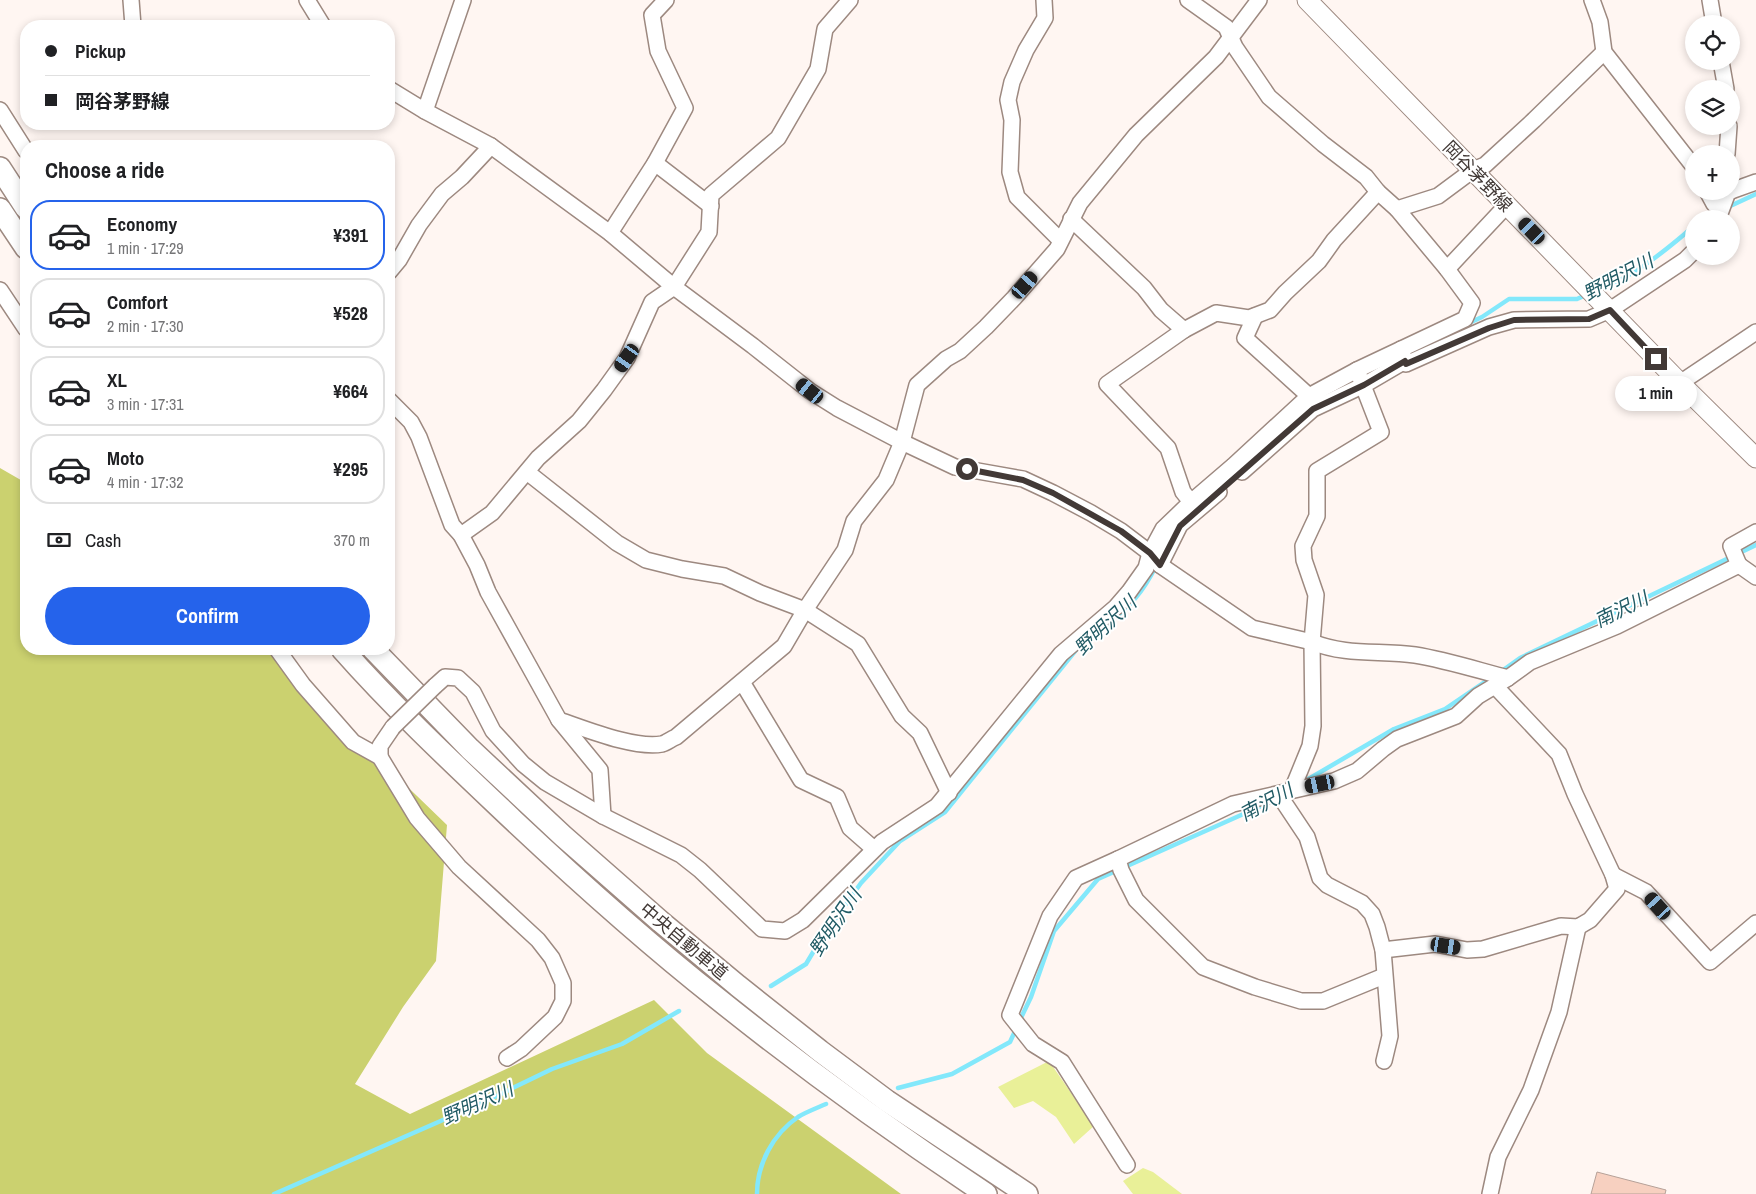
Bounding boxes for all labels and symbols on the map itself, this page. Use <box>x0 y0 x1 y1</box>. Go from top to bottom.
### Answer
street label: 岡谷茅野線 <box>1438 135 1518 217</box>
car <box>1516 215 1547 247</box>
water label: 野明沢川 <box>1578 247 1659 306</box>
car <box>1009 269 1040 301</box>
car <box>612 341 641 375</box>
route end <box>1645 348 1667 370</box>
car <box>793 376 826 406</box>
callout: 1 min <box>1615 376 1697 412</box>
route start <box>956 458 978 480</box>
water label: 南沢川 <box>1590 584 1654 633</box>
water label: 野明沢川 <box>1068 588 1143 660</box>
car <box>1303 774 1336 794</box>
water label: 南沢川 <box>1235 776 1299 827</box>
water label: 野明沢川 <box>803 882 868 961</box>
car <box>1642 890 1673 922</box>
street label: 中央自動車道 <box>635 897 733 985</box>
car <box>1430 936 1461 956</box>
water label: 野明沢川 <box>437 1075 519 1130</box>

